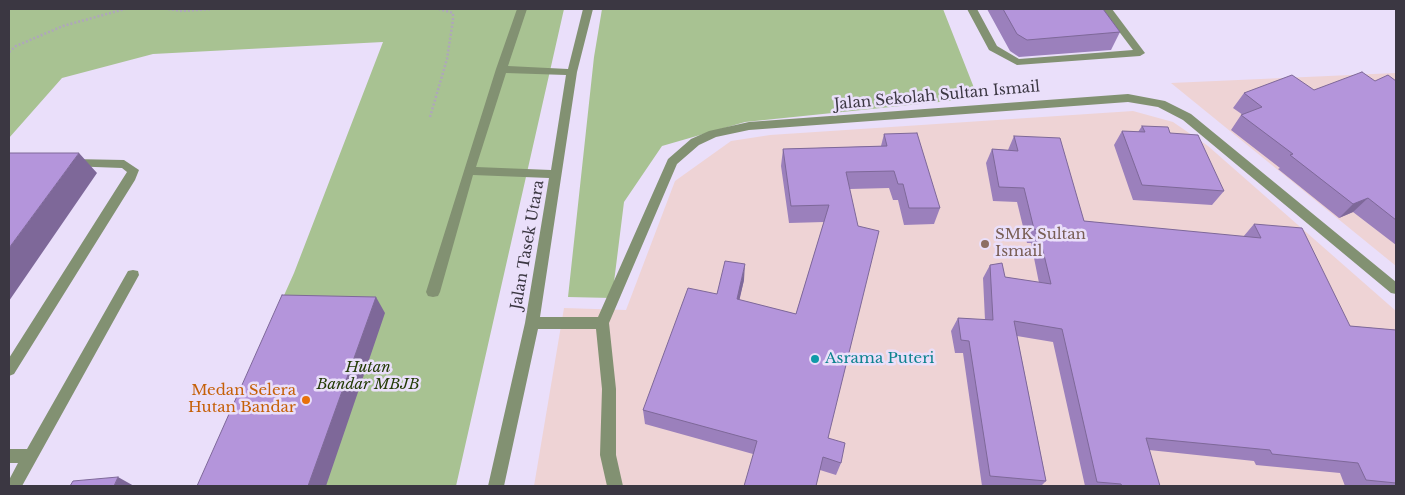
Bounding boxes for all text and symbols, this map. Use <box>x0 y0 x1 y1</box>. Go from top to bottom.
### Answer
street label: Jalan Sekolah Sultan Ismail <box>833 78 1041 114</box>
street label: Jalan Tasek Utara <box>508 179 548 311</box>
place label: SMK Sultan Ismail <box>995 226 1086 261</box>
marker: SMK Sultan Ismail <box>979 238 991 250</box>
place label: Asrama Puteri <box>825 350 934 368</box>
marker: Asrama Puteri <box>809 353 821 365</box>
park label: Hutan Bandar MBJB <box>317 359 419 394</box>
place label: Medan Selera Hutan Bandar <box>188 382 296 417</box>
marker: Medan Selera Hutan Bandar <box>300 394 312 406</box>

